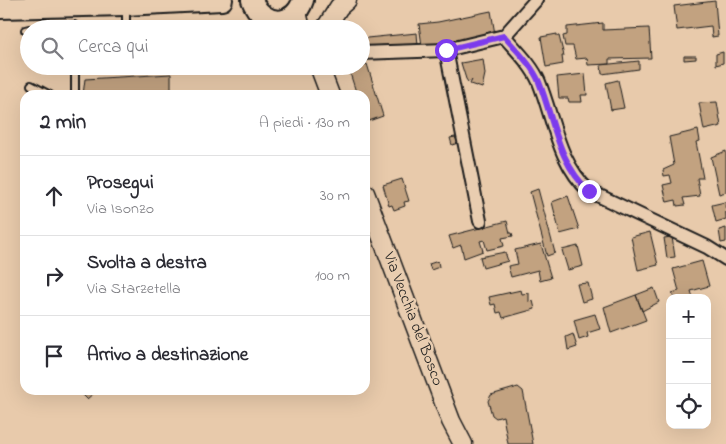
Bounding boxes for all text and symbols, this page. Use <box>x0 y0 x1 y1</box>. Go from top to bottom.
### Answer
search box <box>20 20 370 75</box>
icon: search <box>38 34 66 62</box>
text: Cerca qui <box>78 34 148 61</box>
route start <box>435 39 458 62</box>
text: 2 min <box>40 108 86 138</box>
text: A piedi · 130 m <box>259 111 350 135</box>
text: Prosegui <box>87 170 154 197</box>
route end <box>578 180 601 203</box>
icon: ahead <box>40 182 68 210</box>
text: 30 m <box>320 184 350 208</box>
text: Via Isonzo <box>87 197 154 221</box>
street label: Via Vecchia del Bosco <box>376 248 450 389</box>
text: Svolta a destra <box>87 250 207 277</box>
icon: right <box>40 262 68 290</box>
text: 100 m <box>315 264 350 288</box>
text: Via Starzetella <box>87 277 181 301</box>
map controls <box>666 294 711 429</box>
button: + <box>666 294 711 339</box>
button: − <box>666 339 711 384</box>
icon: arrive <box>40 342 68 370</box>
text: Arrivo a destinazione <box>87 342 248 369</box>
button: locate <box>666 384 711 429</box>

